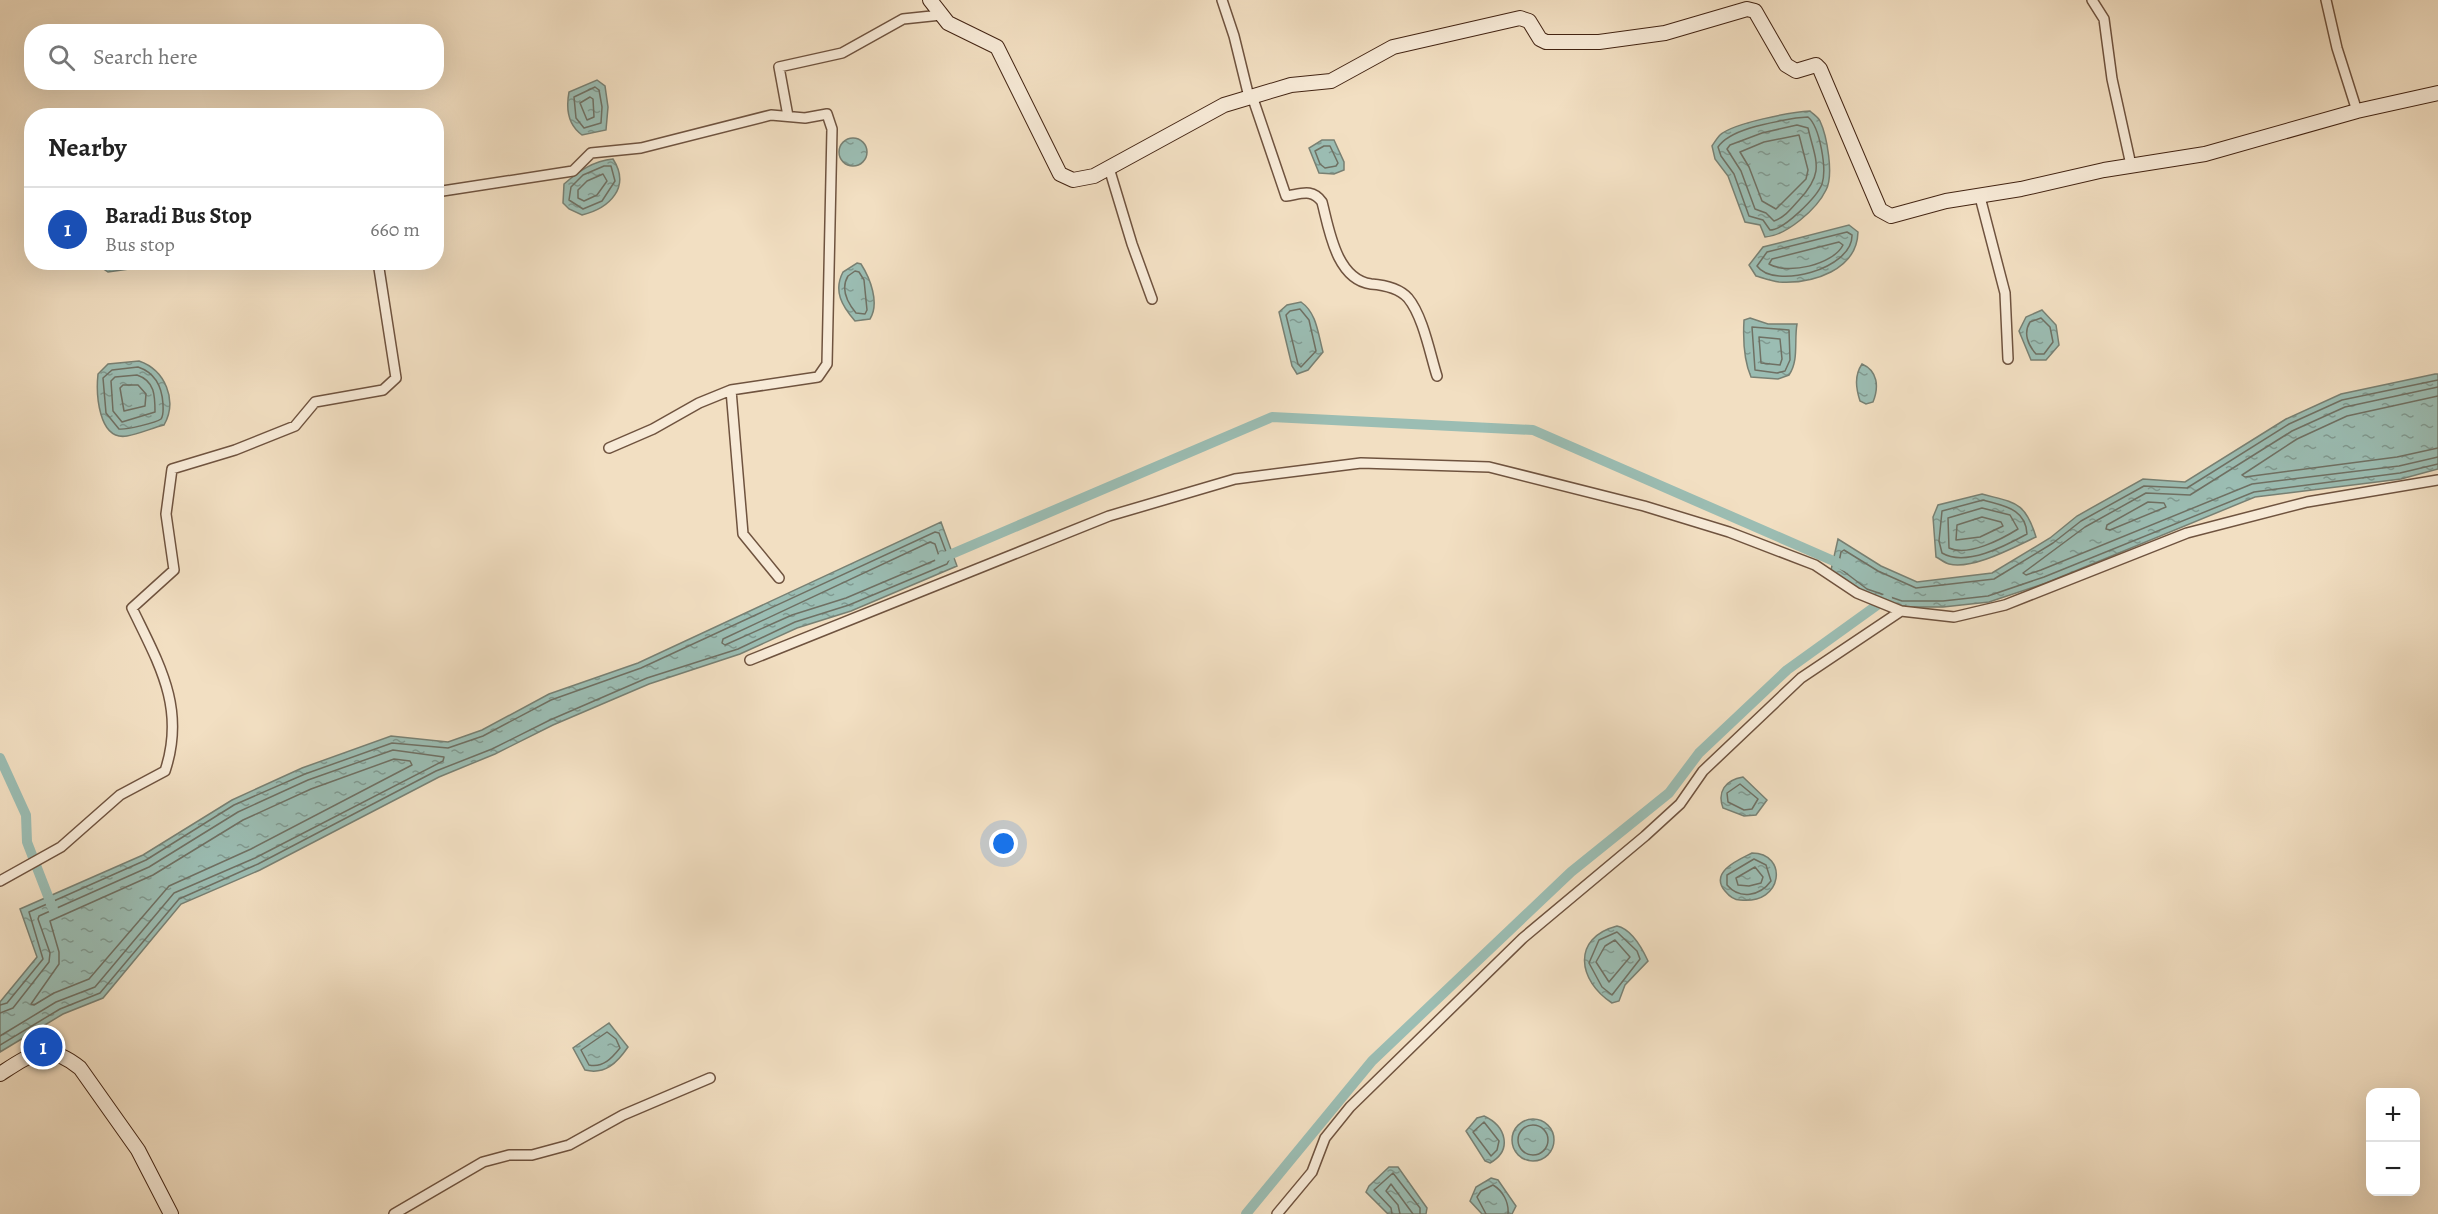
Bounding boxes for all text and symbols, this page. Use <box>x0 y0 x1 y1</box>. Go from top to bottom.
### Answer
search box <box>24 24 444 90</box>
icon: search <box>45 41 78 74</box>
text: Search here <box>93 42 198 72</box>
text: Nearby <box>48 130 127 165</box>
text: Baradi Bus Stop <box>105 201 252 231</box>
text: 1 <box>64 216 71 243</box>
text: 660 m <box>370 216 420 243</box>
text: Bus stop <box>105 231 175 258</box>
your location <box>989 829 1018 858</box>
pin: 1 <box>24 1024 63 1070</box>
map controls <box>2366 1088 2420 1196</box>
button: + <box>2366 1088 2420 1142</box>
button: − <box>2366 1142 2420 1196</box>

